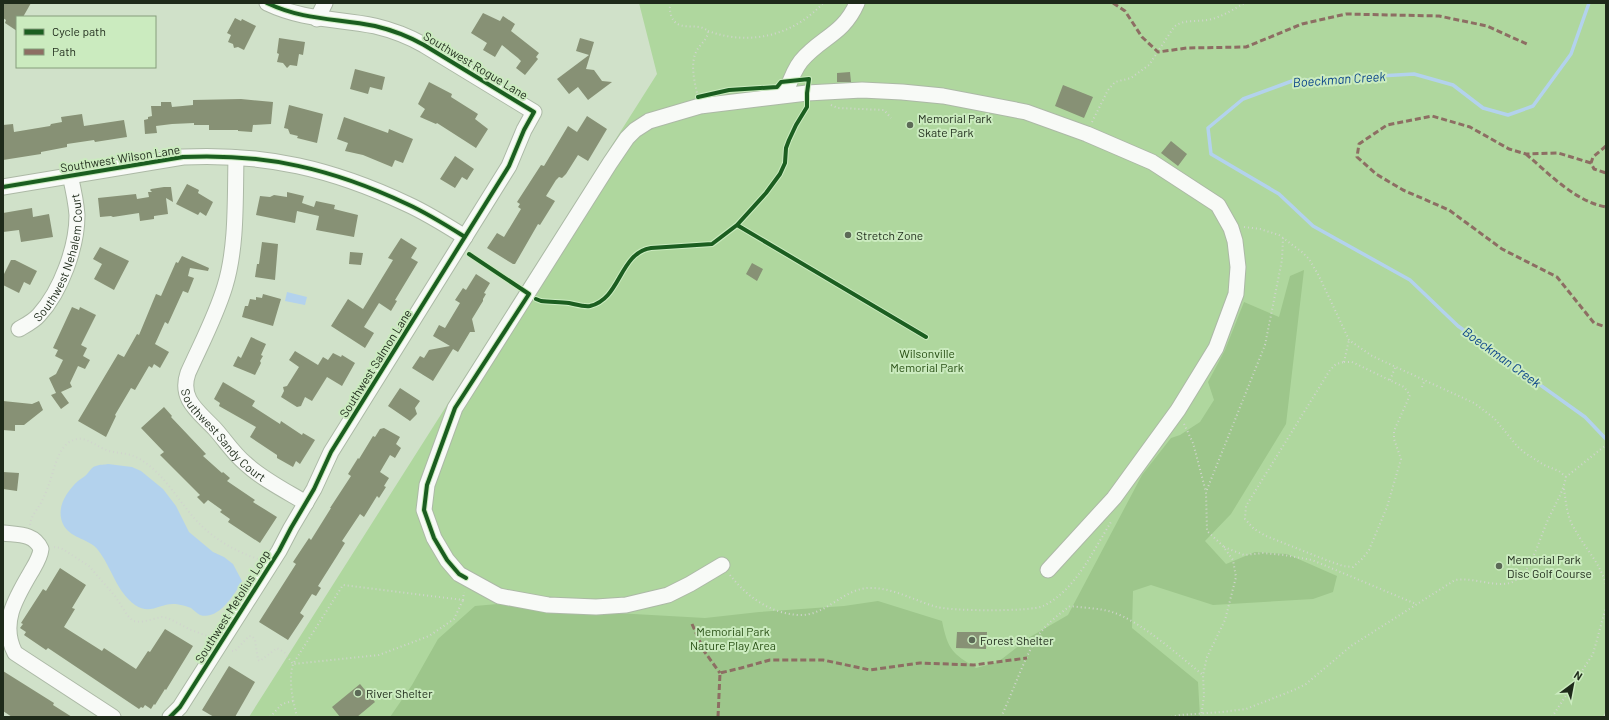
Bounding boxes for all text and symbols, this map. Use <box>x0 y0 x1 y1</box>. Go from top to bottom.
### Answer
legend <box>16 16 156 68</box>
text: Cycle path <box>52 24 106 38</box>
street label: Southwest Rogue Lane <box>421 28 531 102</box>
text: Path <box>52 44 76 58</box>
water label: Boeckman Creek <box>1292 68 1387 90</box>
place label: Memorial Park Skate Park <box>918 111 992 139</box>
marker: Memorial Park Skate Park <box>905 120 915 130</box>
street label: Southwest Wilson Lane <box>59 142 181 174</box>
street label: Southwest Nehalem Court <box>30 192 84 324</box>
place label: Stretch Zone <box>856 228 923 242</box>
marker: Stretch Zone <box>843 230 853 240</box>
street label: Southwest Salmon Lane <box>336 306 414 420</box>
water label: Boeckman Creek <box>1460 323 1545 391</box>
park label: Wilsonville Memorial Park <box>890 346 964 374</box>
street label: Southwest Sandy Court <box>179 387 269 484</box>
street label: Southwest Metolius Loop <box>191 547 273 665</box>
place label: Memorial Park Disc Golf Course <box>1507 552 1592 580</box>
marker: Memorial Park Disc Golf Course <box>1494 561 1504 571</box>
park label: Memorial Park Nature Play Area <box>690 624 776 652</box>
place label: Forest Shelter <box>980 633 1054 647</box>
marker: Forest Shelter <box>967 635 977 645</box>
north arrow <box>1553 664 1593 704</box>
text: N <box>1572 668 1585 683</box>
place label: River Shelter <box>366 686 433 700</box>
marker: River Shelter <box>353 688 363 698</box>

